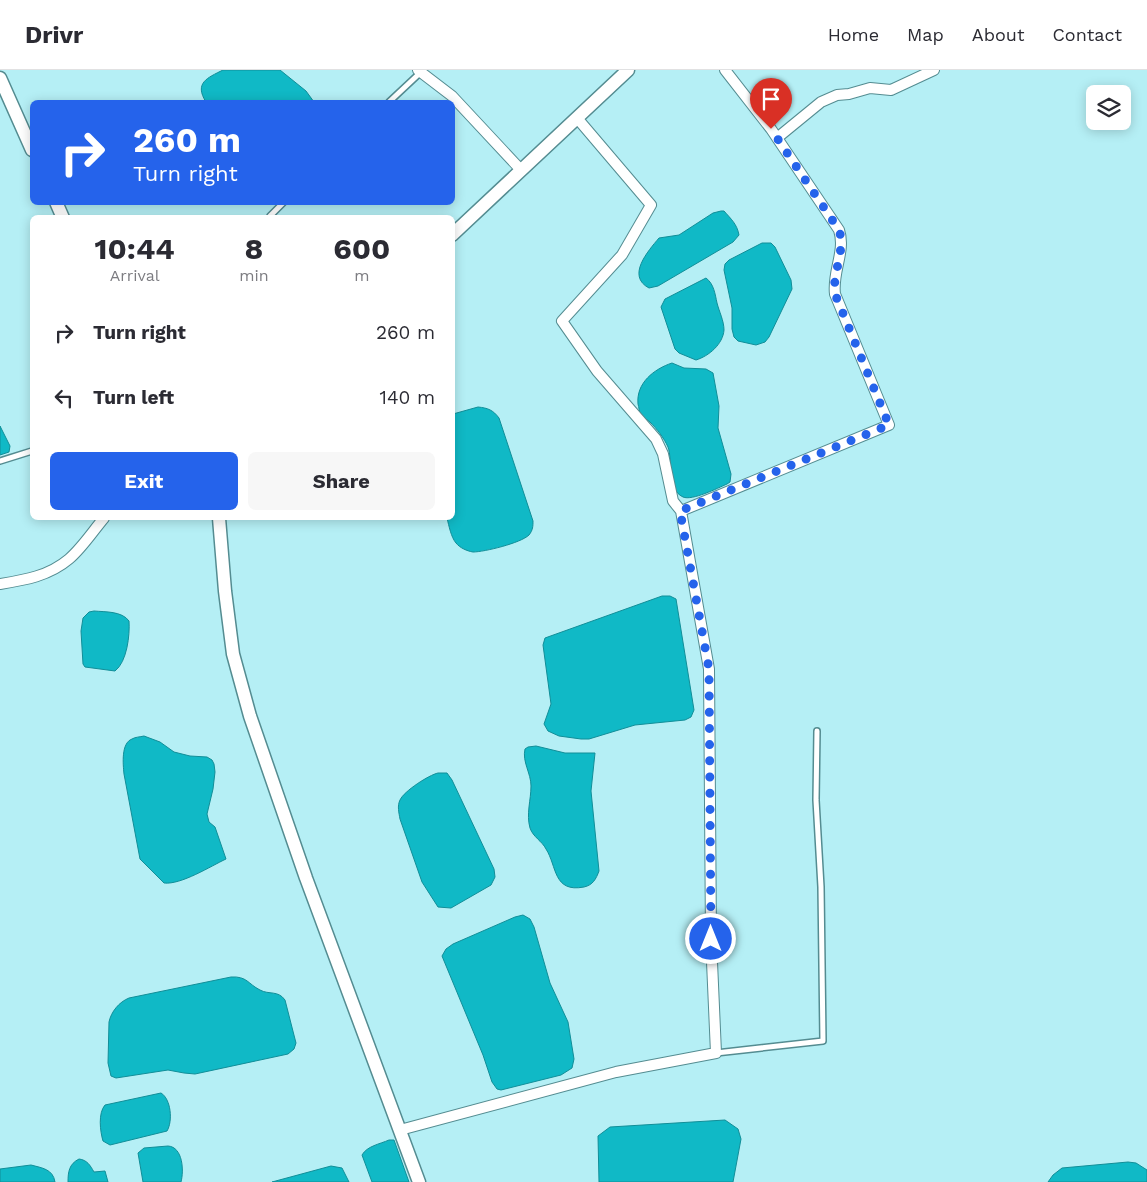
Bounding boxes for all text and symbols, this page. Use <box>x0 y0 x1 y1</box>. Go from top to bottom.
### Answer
text: Drivr <box>25 21 83 49</box>
text: Home <box>828 24 879 45</box>
text: Map <box>907 24 944 45</box>
text: About <box>972 24 1024 45</box>
text: Contact <box>1052 24 1122 45</box>
pin <box>750 78 792 129</box>
icon: arrive <box>757 85 785 113</box>
map controls <box>1086 85 1131 130</box>
button: layers <box>1086 85 1131 130</box>
text: 260 m <box>133 119 241 161</box>
icon: right <box>50 120 115 185</box>
text: Turn right <box>133 161 238 186</box>
text: 10:44 <box>95 231 175 266</box>
text: 8 <box>245 231 263 266</box>
text: 600 <box>333 231 390 266</box>
text: Arrival <box>110 266 160 285</box>
text: min <box>239 266 269 285</box>
text: m <box>354 266 369 285</box>
icon: right <box>50 319 78 347</box>
text: Turn right <box>93 321 186 344</box>
text: 260 m <box>376 321 435 344</box>
icon: left <box>50 384 78 412</box>
text: Turn left <box>93 386 174 409</box>
text: 140 m <box>380 386 435 409</box>
button: Exit <box>50 452 238 510</box>
button: Share <box>248 452 435 510</box>
position arrow <box>684 912 736 964</box>

